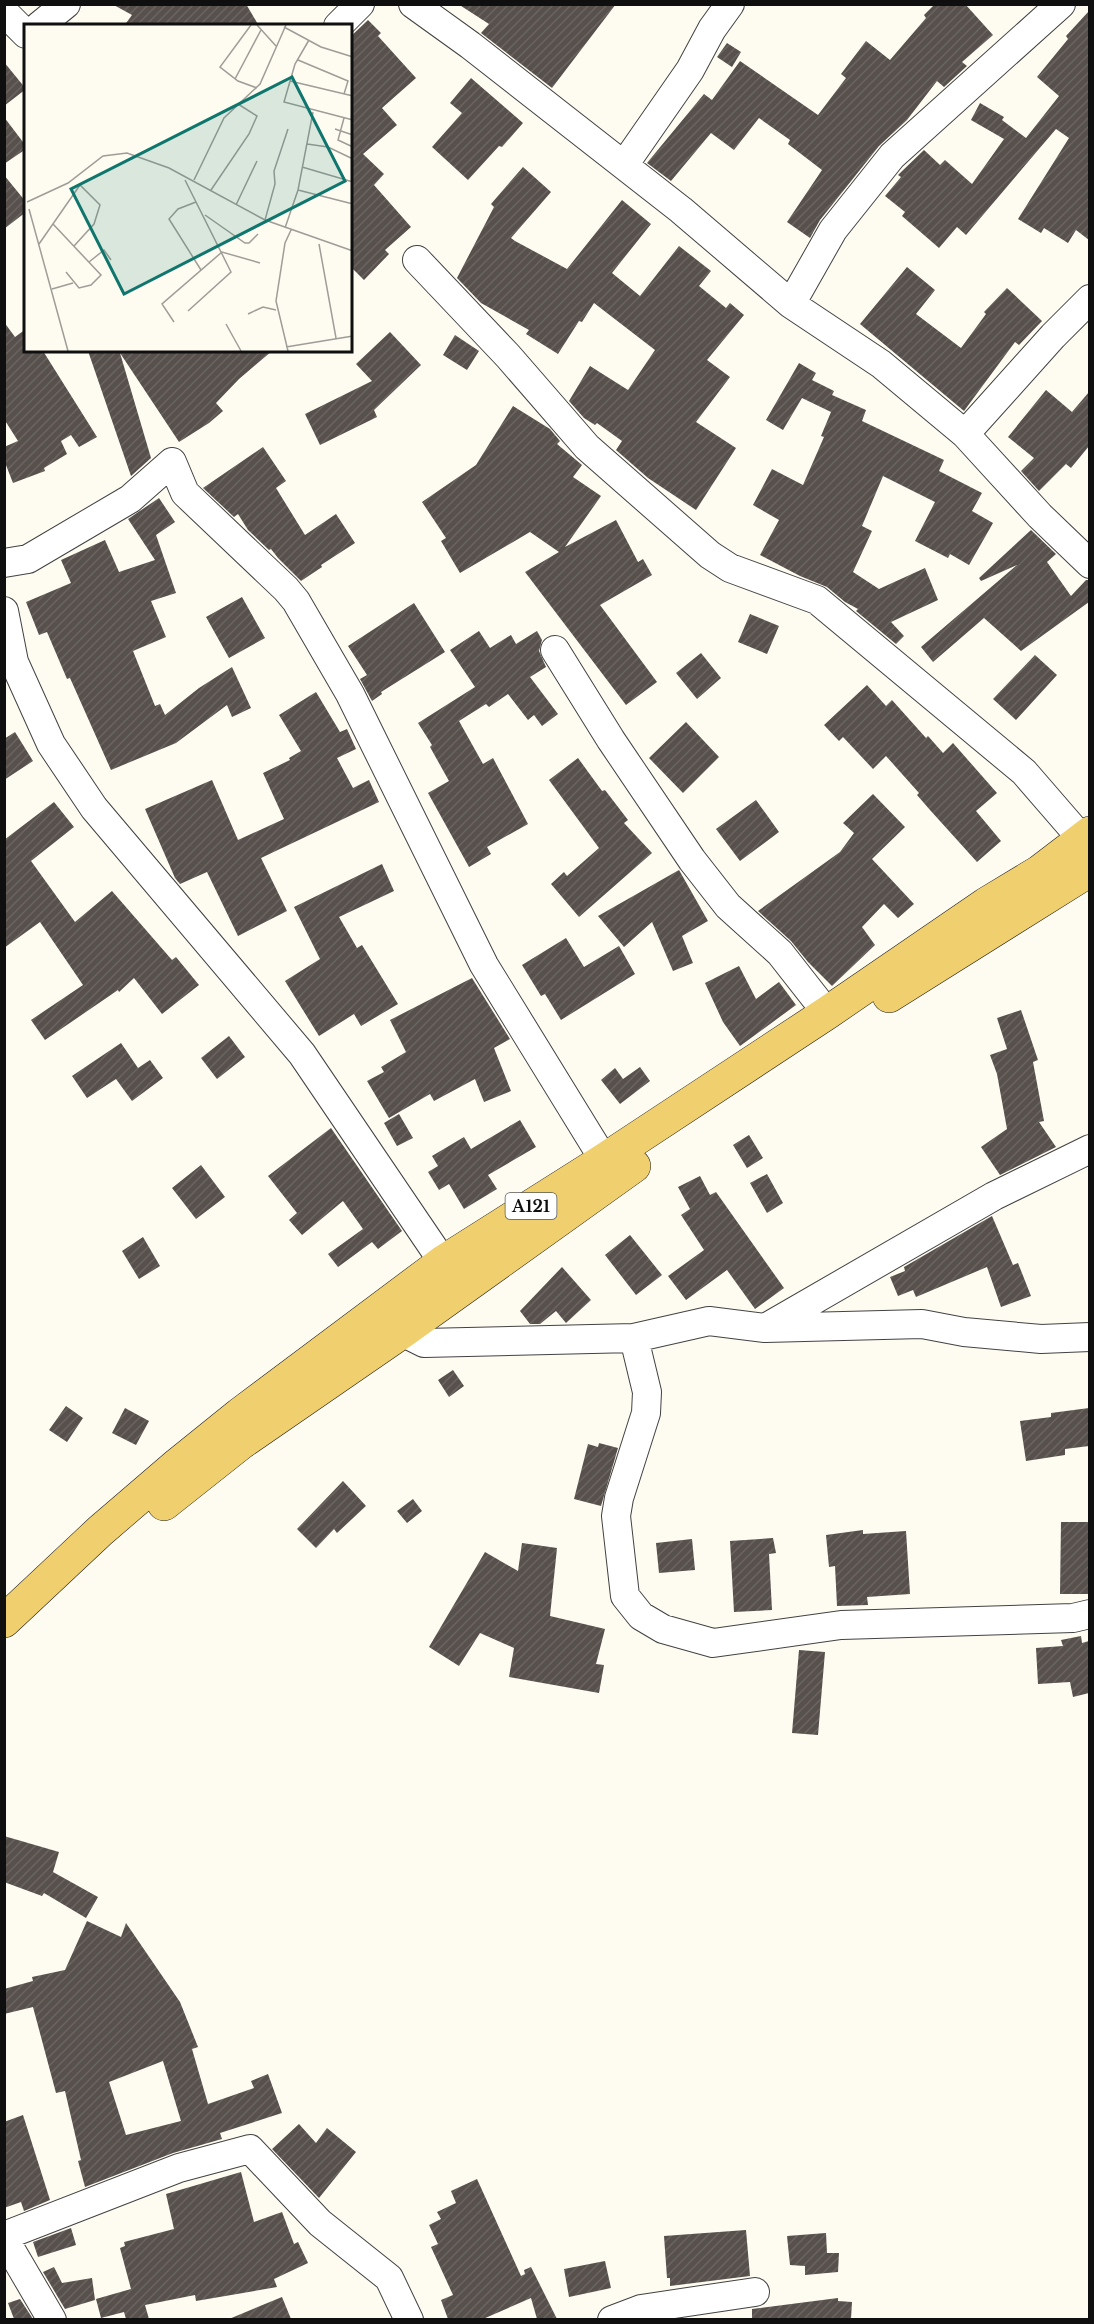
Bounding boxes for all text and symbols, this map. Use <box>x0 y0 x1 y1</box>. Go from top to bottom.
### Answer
inset map <box>24 24 352 352</box>
road number: A121 <box>506 1193 556 1219</box>

